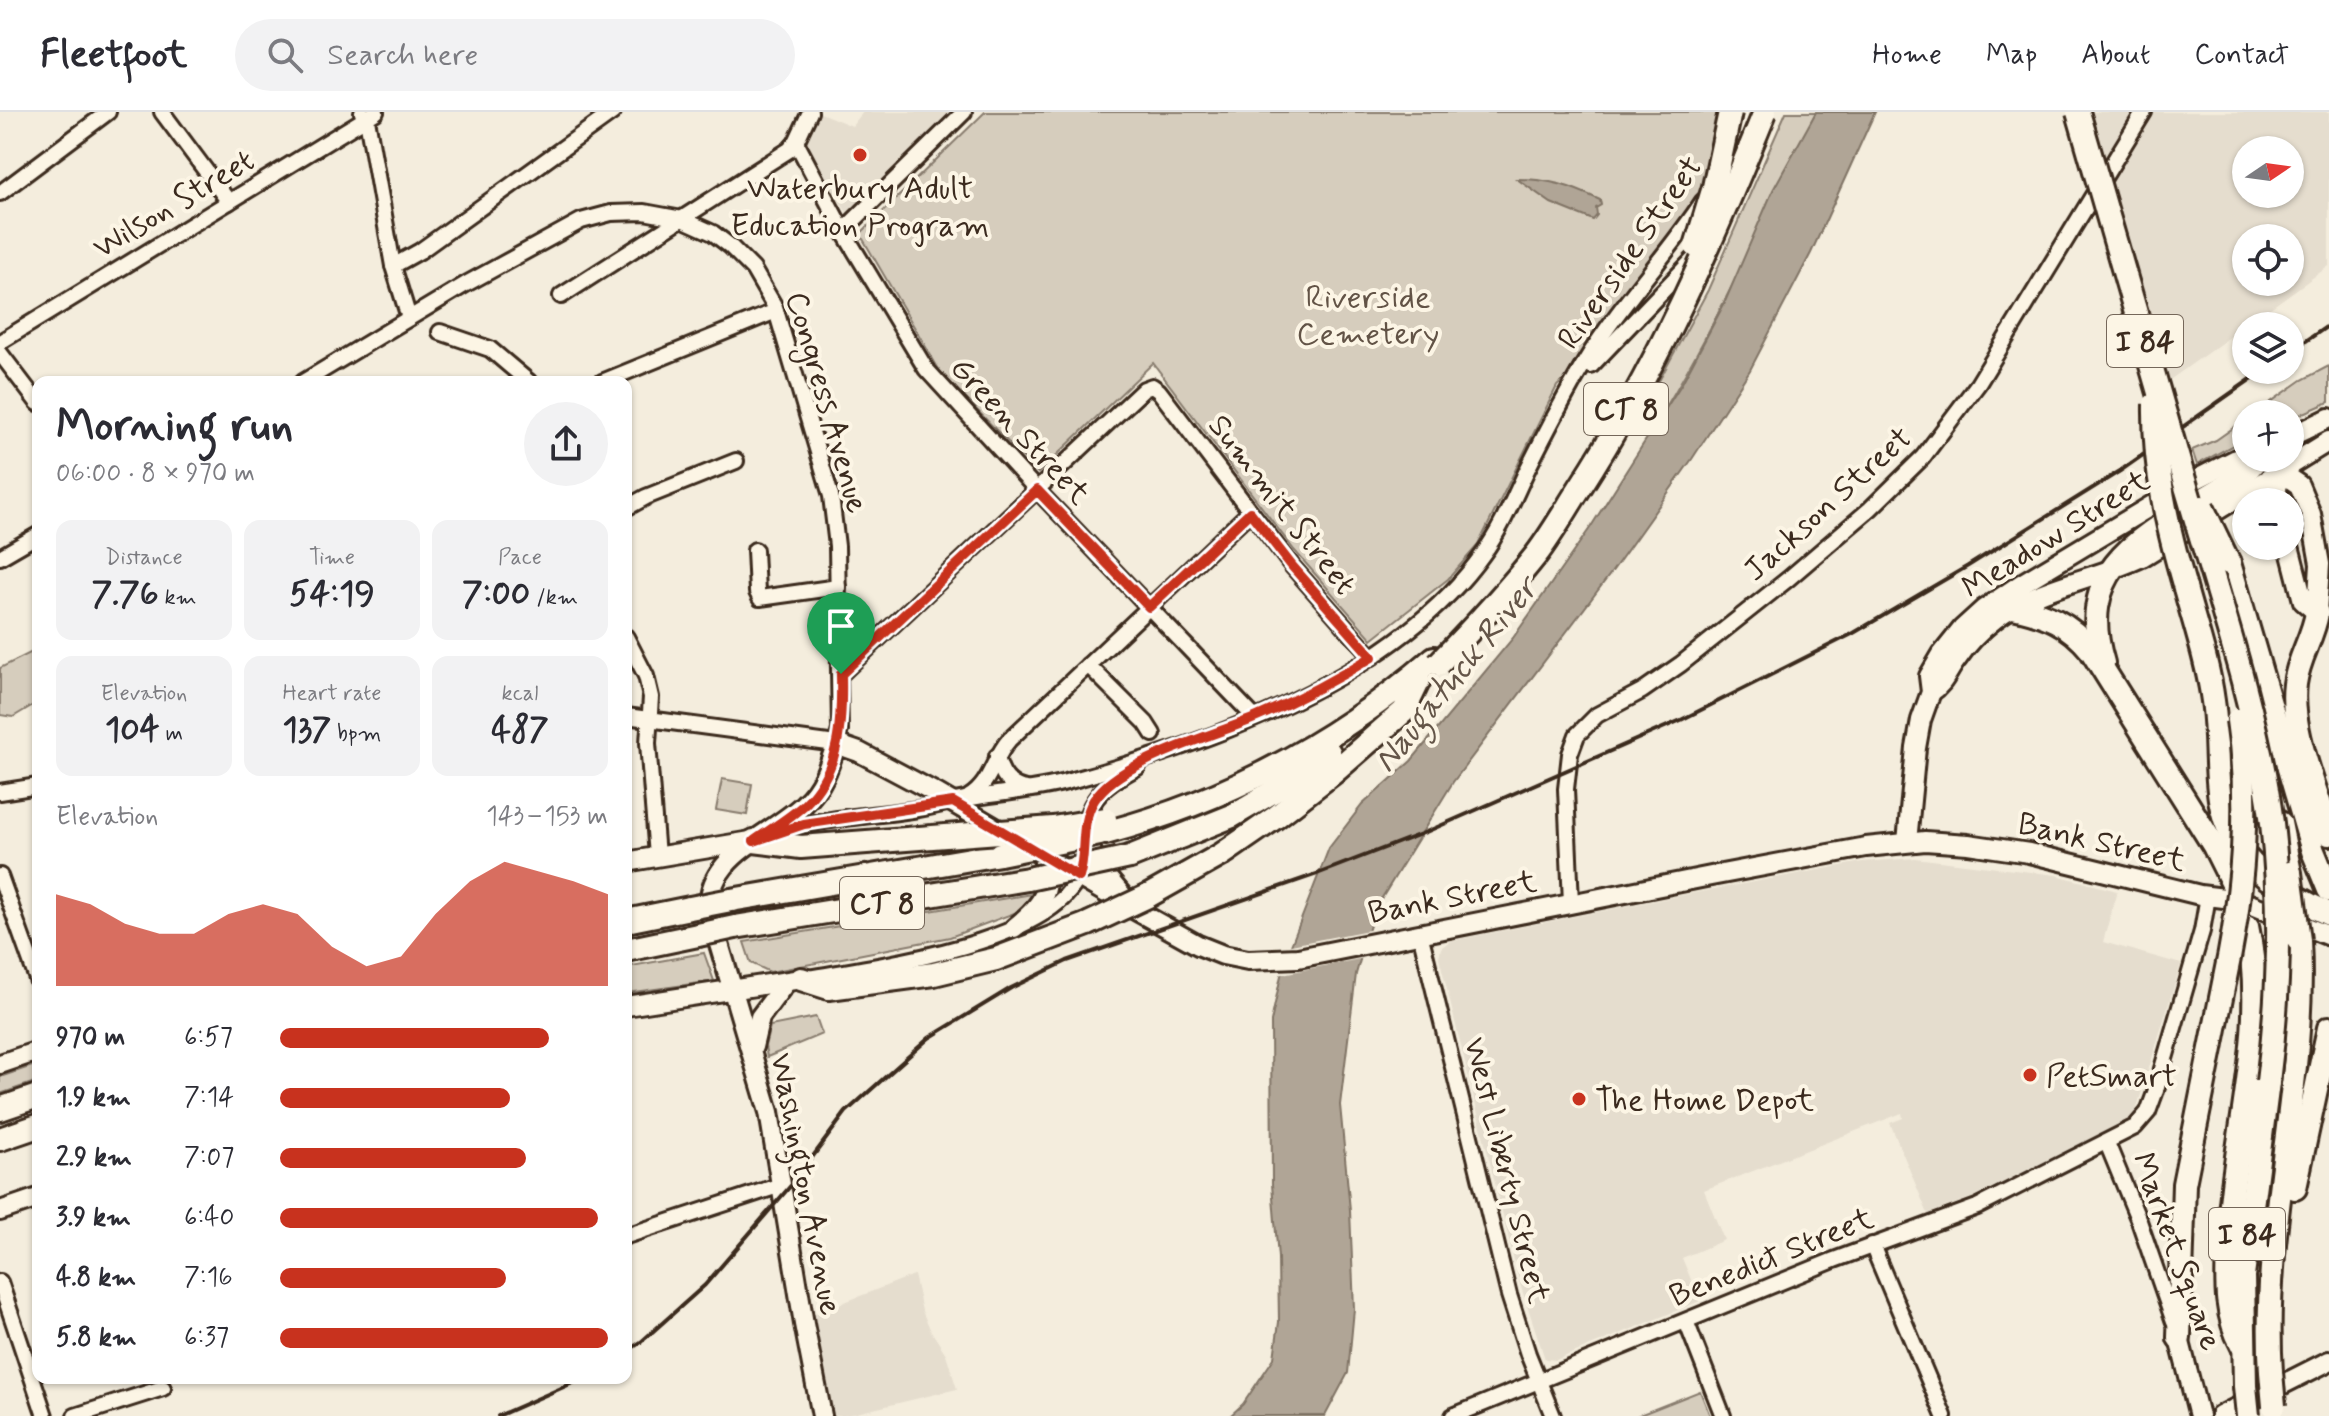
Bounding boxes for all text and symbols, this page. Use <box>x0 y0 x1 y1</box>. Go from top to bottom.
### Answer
search box <box>235 19 795 91</box>
text: Fleetfoot <box>40 31 187 80</box>
icon: search <box>263 33 307 77</box>
text: Search here <box>327 36 478 75</box>
text: Home <box>1872 37 1942 74</box>
text: Map <box>1986 37 2037 74</box>
text: About <box>2081 37 2150 74</box>
text: Contact <box>2194 37 2289 74</box>
north arrow <box>2232 136 2304 208</box>
map controls <box>2232 136 2304 560</box>
street label: Wilson Street <box>86 140 263 269</box>
marker: Waterbury Adult Education Program <box>851 146 869 164</box>
street label: Riverside Street <box>1548 148 1713 358</box>
place label: Waterbury Adult Education Program <box>730 168 990 247</box>
button: locate <box>2232 224 2304 296</box>
park label: Riverside Cemetery <box>1297 277 1439 356</box>
street label: Congress Avenue <box>772 287 878 519</box>
button: layers <box>2232 312 2304 384</box>
road number: I 84 <box>2107 315 2183 367</box>
street label: Green Street <box>940 348 1099 515</box>
road number: CT 8 <box>1584 383 1668 435</box>
text: Morning run <box>56 398 293 456</box>
button: + <box>2232 400 2304 472</box>
button: share <box>524 402 608 486</box>
street label: Summit Street <box>1198 406 1365 604</box>
street label: Jackson Street <box>1735 418 1921 591</box>
text: 06:00 · 8 × 970 m <box>56 457 255 491</box>
street label: Meadow Street <box>1954 460 2158 609</box>
button: − <box>2232 488 2304 560</box>
text: Distance <box>105 544 183 572</box>
text: Time <box>309 544 355 572</box>
text: Pace <box>498 544 542 572</box>
water label: Naugatuck River <box>1364 565 1554 784</box>
text: 7.76 <box>91 572 159 617</box>
text: 54:19 <box>289 572 375 617</box>
text: 7:00 <box>462 572 530 617</box>
text: km <box>159 584 197 612</box>
text: /km <box>530 584 578 612</box>
pin <box>807 592 875 674</box>
icon: arrive <box>819 604 863 648</box>
text: Elevation <box>101 680 187 708</box>
text: Heart rate <box>283 680 381 708</box>
text: kcal <box>502 680 538 708</box>
text: 104 <box>105 708 160 753</box>
text: 137 <box>283 708 331 753</box>
text: 487 <box>491 708 549 753</box>
text: m <box>160 720 183 748</box>
text: bpm <box>331 720 381 748</box>
text: Elevation <box>56 800 158 834</box>
text: 143–153 m <box>486 800 608 834</box>
street label: Bank Street <box>2014 803 2190 883</box>
street label: Bank Street <box>1365 861 1540 935</box>
road number: CT 8 <box>840 877 924 929</box>
text: 970 m <box>56 1021 125 1055</box>
text: 6:57 <box>184 1021 233 1055</box>
street label: West Liberty Street <box>1453 1033 1559 1308</box>
street label: Washington Avenue <box>756 1050 851 1319</box>
place label: PetSmart <box>2046 1056 2177 1098</box>
marker: PetSmart <box>2021 1066 2039 1084</box>
place label: The Home Depot <box>1595 1080 1814 1122</box>
text: 1.9 km <box>56 1081 131 1115</box>
text: 7:14 <box>184 1081 234 1115</box>
marker: The Home Depot <box>1570 1090 1588 1108</box>
text: 2.9 km <box>56 1141 132 1175</box>
text: 7:07 <box>184 1141 234 1175</box>
street label: Market Square <box>2121 1147 2231 1356</box>
street label: Benedict Street <box>1663 1198 1880 1318</box>
text: 3.9 km <box>56 1201 131 1235</box>
text: 6:40 <box>184 1201 234 1235</box>
road number: I 84 <box>2209 1208 2285 1260</box>
text: 4.8 km <box>56 1261 136 1295</box>
text: 7:16 <box>184 1261 233 1295</box>
text: 5.8 km <box>56 1321 137 1355</box>
text: 6:37 <box>184 1321 229 1355</box>

